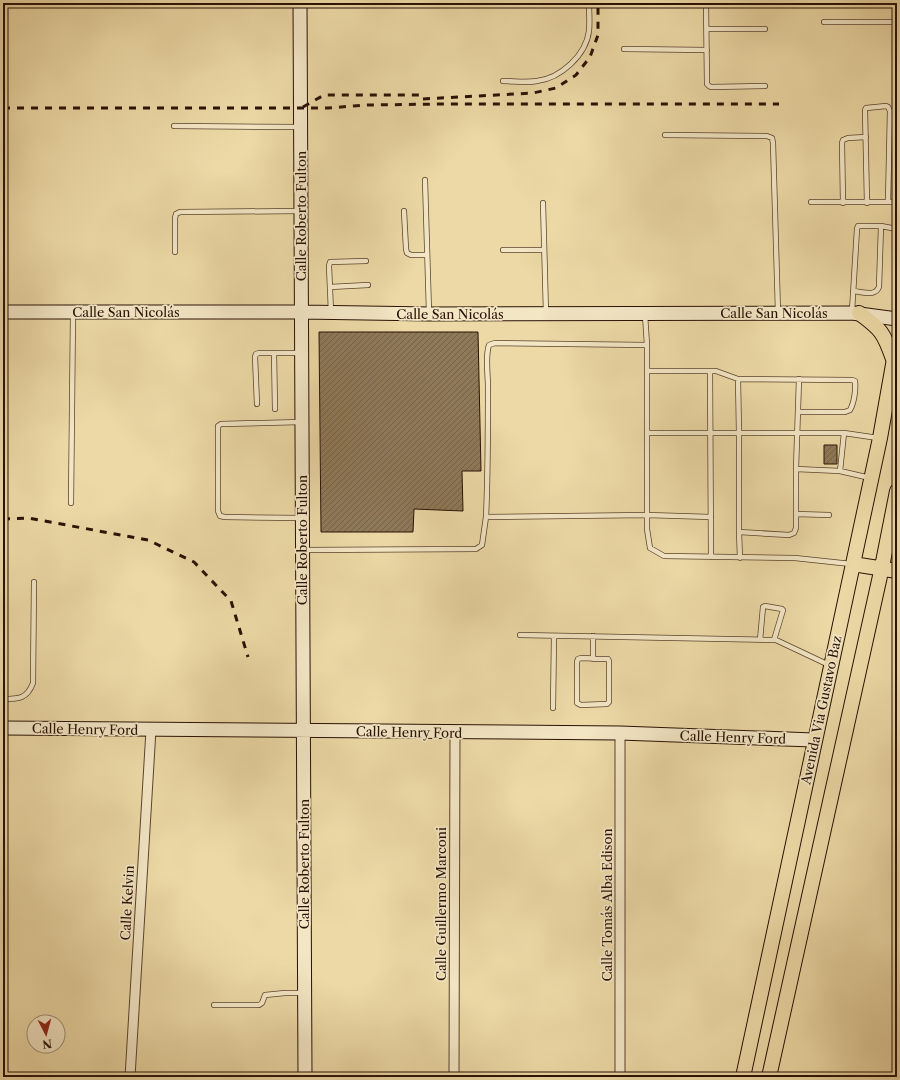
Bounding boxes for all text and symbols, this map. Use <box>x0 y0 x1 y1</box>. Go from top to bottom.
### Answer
street label: Calle Roberto Fulton <box>293 151 309 281</box>
street label: Calle San Nicolás <box>72 304 180 320</box>
street label: Calle San Nicolás <box>720 305 828 321</box>
street label: Calle San Nicolás <box>396 306 504 322</box>
street label: Calle Roberto Fulton <box>294 475 310 605</box>
street label: Avenida Via Gustavo Baz <box>797 634 845 787</box>
street label: Calle Henry Ford <box>32 720 138 738</box>
street label: Calle Henry Ford <box>356 723 462 741</box>
street label: Calle Henry Ford <box>680 727 787 747</box>
street label: Calle Roberto Fulton <box>296 799 312 929</box>
street label: Calle Guillermo Marconi <box>433 827 449 981</box>
street label: Calle Tomás Alba Edison <box>599 828 615 982</box>
street label: Calle Kelvin <box>117 865 137 941</box>
north arrow <box>26 1014 66 1054</box>
text: N <box>41 1036 53 1051</box>

